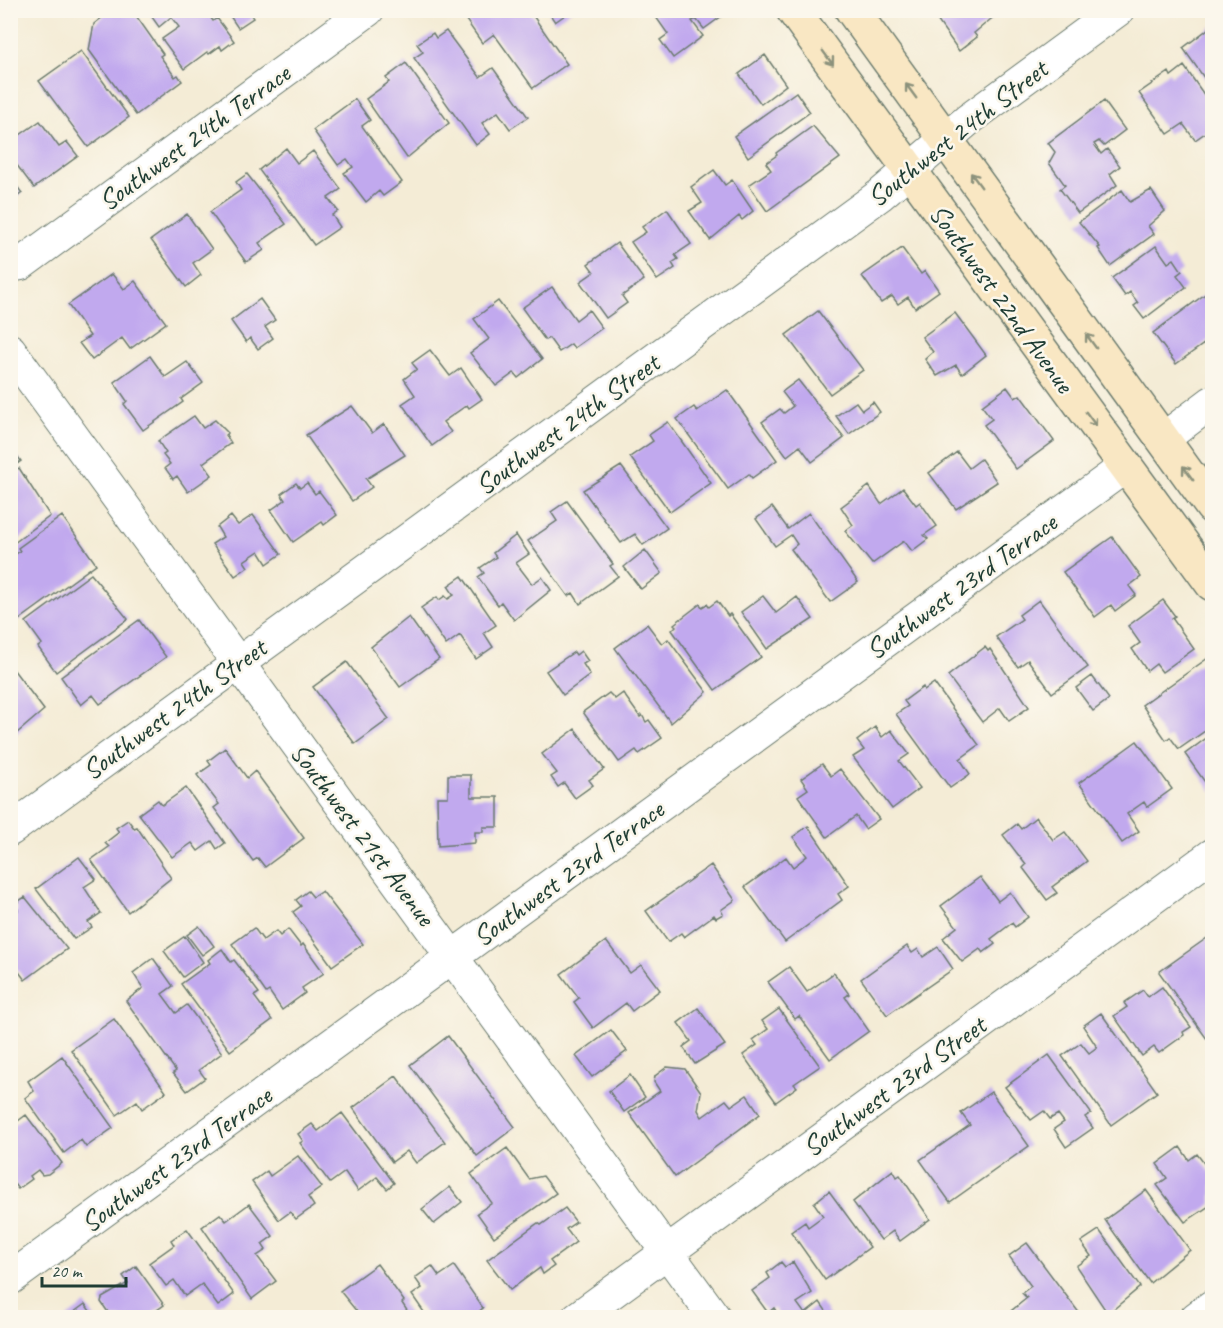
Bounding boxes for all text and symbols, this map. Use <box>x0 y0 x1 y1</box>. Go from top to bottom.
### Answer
one-way arrow <box>821 49 834 65</box>
street label: Southwest 24th Street <box>860 50 1056 214</box>
street label: Southwest 24th Terrace <box>91 55 298 218</box>
one-way arrow <box>904 84 917 100</box>
one-way arrow <box>970 173 982 189</box>
street label: Southwest 22nd Avenue <box>922 197 1083 401</box>
one-way arrow <box>1085 333 1098 349</box>
street label: Southwest 24th Street <box>468 344 668 503</box>
one-way arrow <box>1085 410 1097 426</box>
one-way arrow <box>1181 466 1194 482</box>
street label: Southwest 23rd Terrace <box>859 504 1065 667</box>
street label: Southwest 24th Street <box>75 629 275 788</box>
street label: Southwest 21st Avenue <box>283 736 444 934</box>
street label: Southwest 23rd Terrace <box>466 791 672 954</box>
street label: Southwest 23rd Street <box>795 1006 995 1164</box>
street label: Southwest 23rd Terrace <box>74 1077 280 1240</box>
scale bar <box>42 1250 126 1288</box>
text: 20 m <box>51 1260 84 1282</box>

